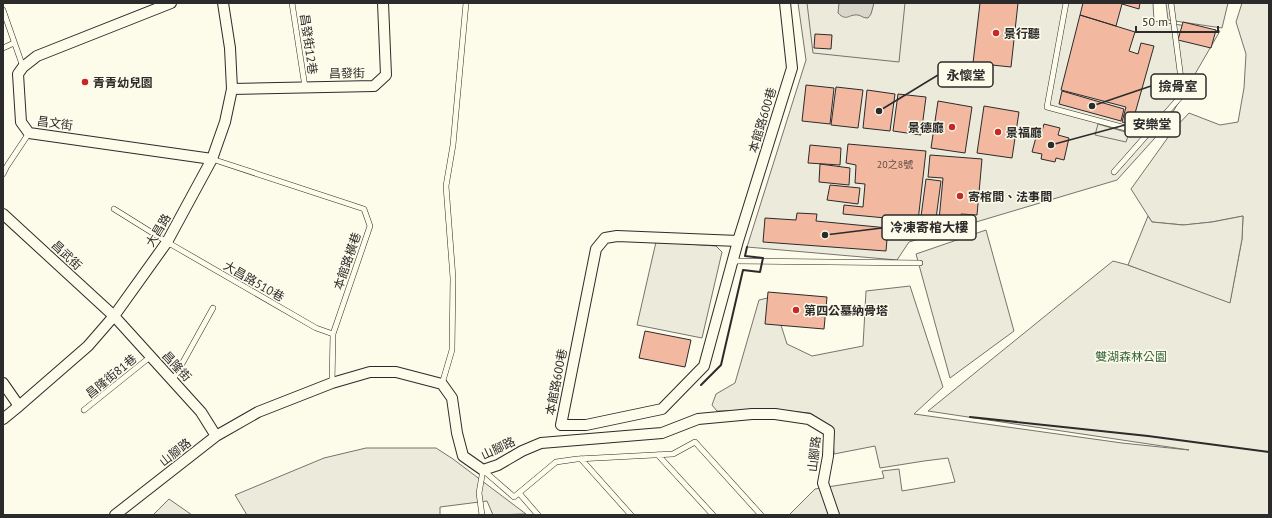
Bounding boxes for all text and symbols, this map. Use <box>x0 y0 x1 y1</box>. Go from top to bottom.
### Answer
scale bar <box>1136 8 1218 34</box>
street label: 昌發街12巷 <box>297 13 321 75</box>
text: 50 m <box>1142 14 1168 29</box>
place label: 景行聽 <box>1004 26 1040 41</box>
marker: 景行聽 <box>991 28 1001 38</box>
callout: 永懷堂 <box>938 62 993 87</box>
street label: 昌發街 <box>329 65 365 81</box>
text: 永懷堂 <box>946 67 986 84</box>
callout: 撿骨室 <box>1151 74 1206 99</box>
place label: 青青幼兒園 <box>93 75 153 90</box>
marker: 青青幼兒園 <box>80 77 90 87</box>
text: 撿骨室 <box>1158 78 1198 95</box>
street label: 本館路600巷 <box>745 85 779 155</box>
callout: 安樂堂 <box>1125 112 1180 137</box>
street label: 昌文街 <box>36 113 74 133</box>
text: 安樂堂 <box>1132 116 1172 133</box>
place label: 景德廳 <box>908 120 944 135</box>
marker: 景德廳 <box>947 122 957 132</box>
place label: 景福廳 <box>1006 125 1042 140</box>
marker: 景福廳 <box>993 127 1003 137</box>
house number: 20之8號 <box>877 158 913 171</box>
place label: 寄棺間、法事間 <box>968 189 1052 204</box>
marker: 寄棺間、法事間 <box>955 191 965 201</box>
street label: 大昌路 <box>142 211 174 249</box>
callout: 冷凍寄棺大樓 <box>882 215 976 240</box>
text: 冷凍寄棺大樓 <box>890 219 968 236</box>
street label: 本館路橫巷 <box>330 230 364 292</box>
street label: 昌武街 <box>49 237 85 273</box>
street label: 大昌路510巷 <box>221 258 287 304</box>
place label: 第四公墓納骨塔 <box>804 303 888 318</box>
marker: 第四公墓納骨塔 <box>791 305 801 315</box>
street label: 本館路600巷 <box>542 347 570 417</box>
street label: 昌隆街 <box>159 348 195 384</box>
park label: 雙湖森林公園 <box>1095 349 1167 364</box>
street label: 昌隆街81巷 <box>83 351 139 401</box>
street label: 山腳路 <box>479 434 517 462</box>
street label: 山腳路 <box>156 435 194 469</box>
street label: 山腳路 <box>805 435 823 473</box>

